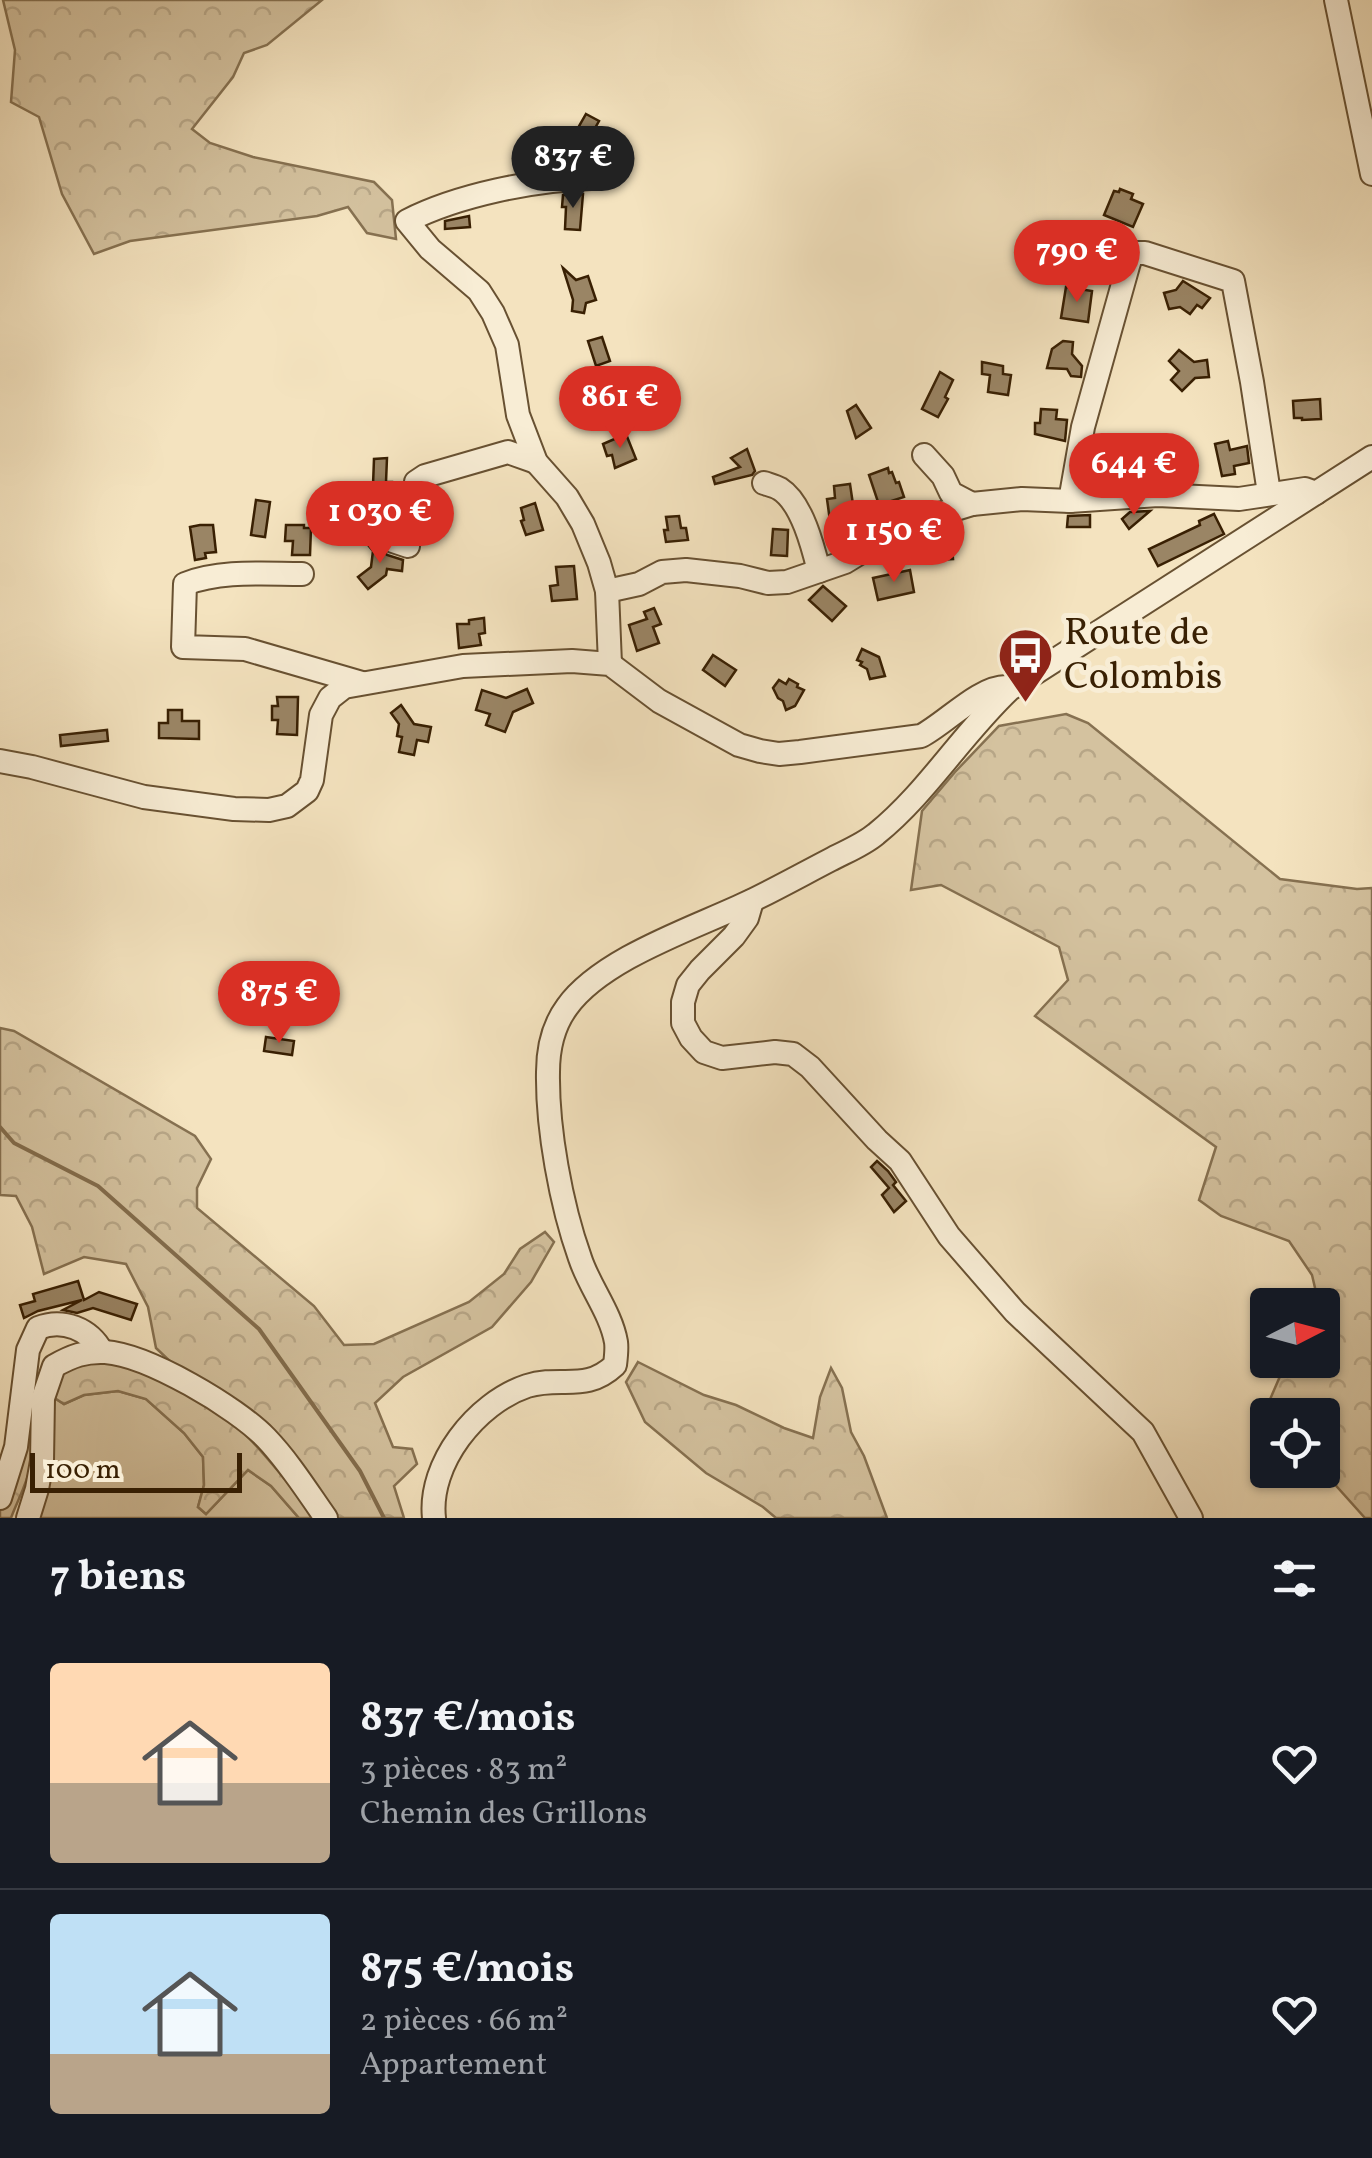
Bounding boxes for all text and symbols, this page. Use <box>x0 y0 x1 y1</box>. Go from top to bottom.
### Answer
pin: 837 € <box>503 126 643 211</box>
text: 837 € <box>533 136 613 180</box>
pin: 790 € <box>1007 220 1147 305</box>
text: 790 € <box>1036 230 1118 274</box>
pin: 861 € <box>550 366 690 451</box>
text: 861 € <box>581 376 659 420</box>
pin: 644 € <box>1064 433 1204 518</box>
text: 644 € <box>1091 443 1177 487</box>
pin: 1 030 € <box>288 481 472 566</box>
text: 1 030 € <box>328 491 432 535</box>
pin: 1 150 € <box>802 500 986 585</box>
text: 1 150 € <box>846 510 942 554</box>
place label: Route de Colombis <box>1064 608 1222 705</box>
bus stop icon: Route de Colombis <box>995 626 1055 705</box>
pin: 875 € <box>209 961 349 1046</box>
text: 875 € <box>240 971 318 1015</box>
north arrow <box>1250 1288 1340 1378</box>
map controls <box>1250 1288 1340 1488</box>
button: locate <box>1250 1398 1340 1488</box>
scale bar <box>30 1448 242 1492</box>
text: 100 m <box>45 1451 120 1490</box>
text: 7 biens <box>50 1549 186 1608</box>
icon: filters <box>1267 1551 1322 1606</box>
text: 837 €/mois <box>360 1690 575 1749</box>
icon: home <box>130 1703 250 1823</box>
icon: heart <box>1267 1736 1322 1791</box>
text: 3 pièces · 83 m² <box>360 1749 567 1793</box>
text: Chemin des Grillons <box>360 1793 647 1837</box>
text: 875 €/mois <box>360 1941 574 2000</box>
icon: home <box>130 1954 250 2074</box>
icon: heart <box>1267 1987 1322 2042</box>
text: 2 pièces · 66 m² <box>360 2000 568 2044</box>
text: Appartement <box>360 2044 547 2088</box>

